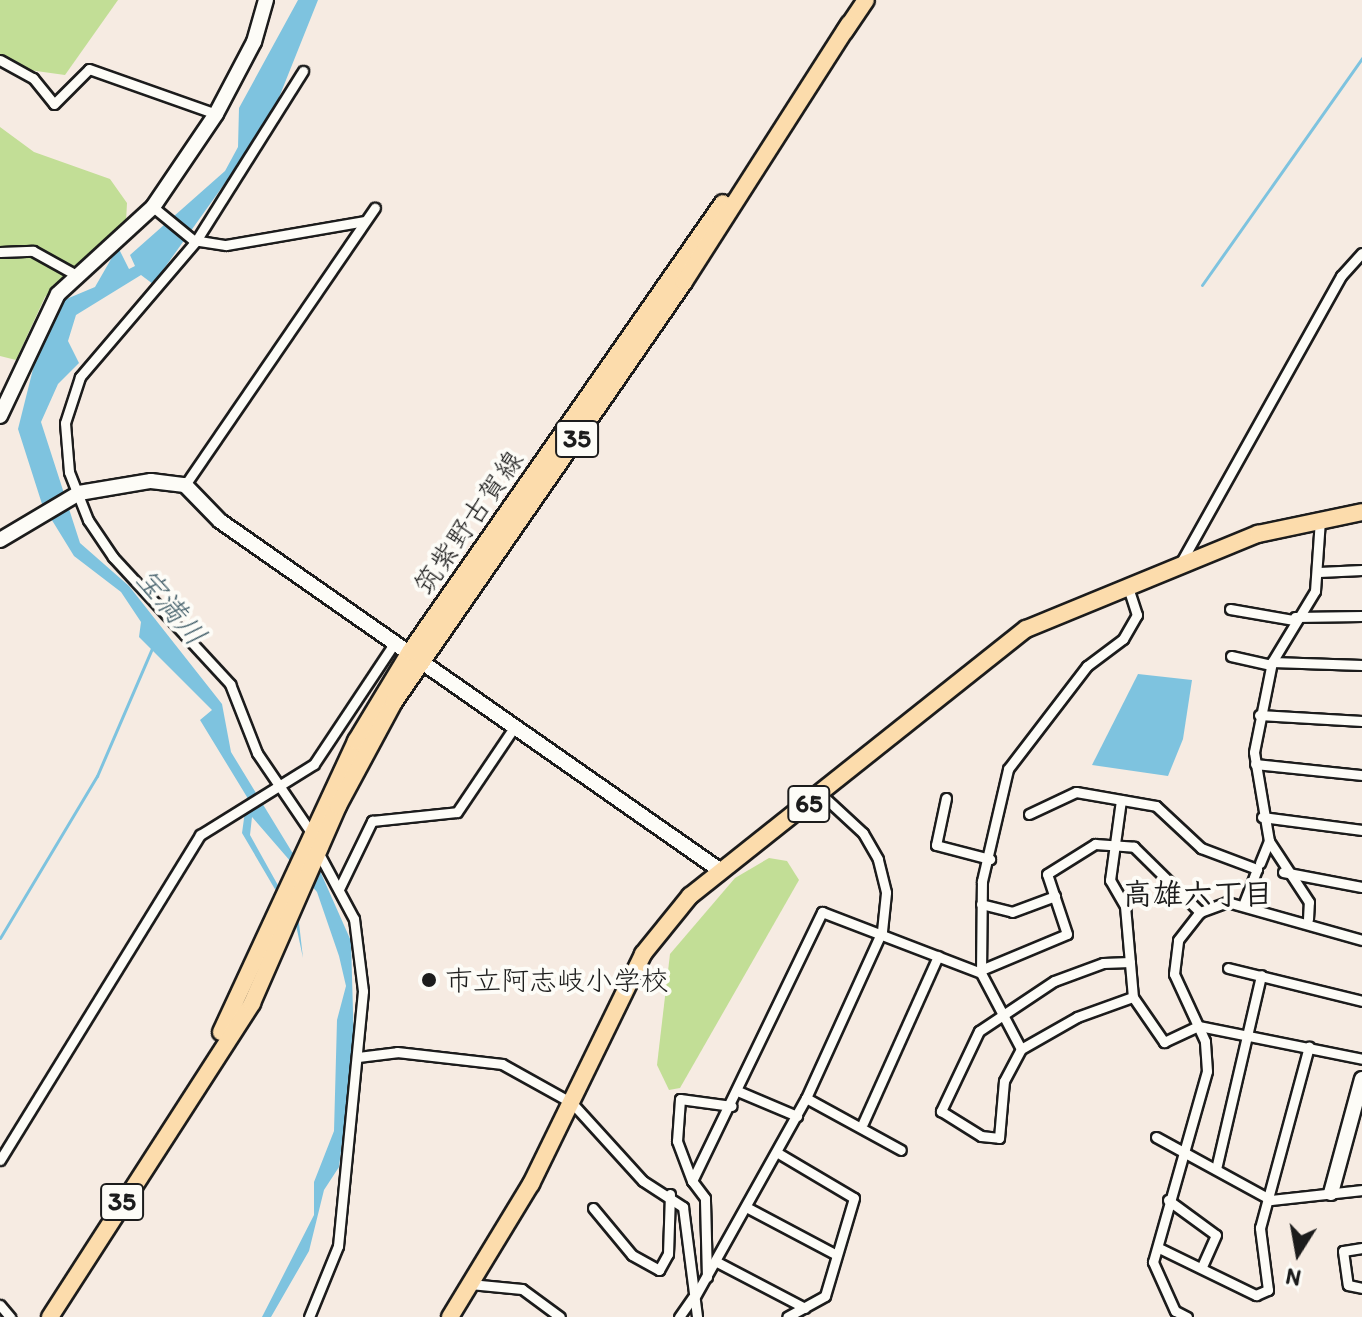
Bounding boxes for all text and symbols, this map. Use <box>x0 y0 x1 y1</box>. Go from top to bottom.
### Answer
road number: 35 <box>555 417 599 461</box>
street label: 筑紫野古賀線 <box>406 444 530 600</box>
water label: 宝満川 <box>128 561 214 653</box>
road number: 65 <box>787 782 831 826</box>
district label: 高雄六丁目 <box>1123 876 1273 912</box>
place label: 市立阿志岐小学校 <box>445 963 669 997</box>
marker: 市立阿志岐小学校 <box>420 971 438 989</box>
road number: 35 <box>100 1180 144 1224</box>
north arrow <box>1258 1213 1338 1293</box>
text: N <box>1283 1262 1303 1292</box>

